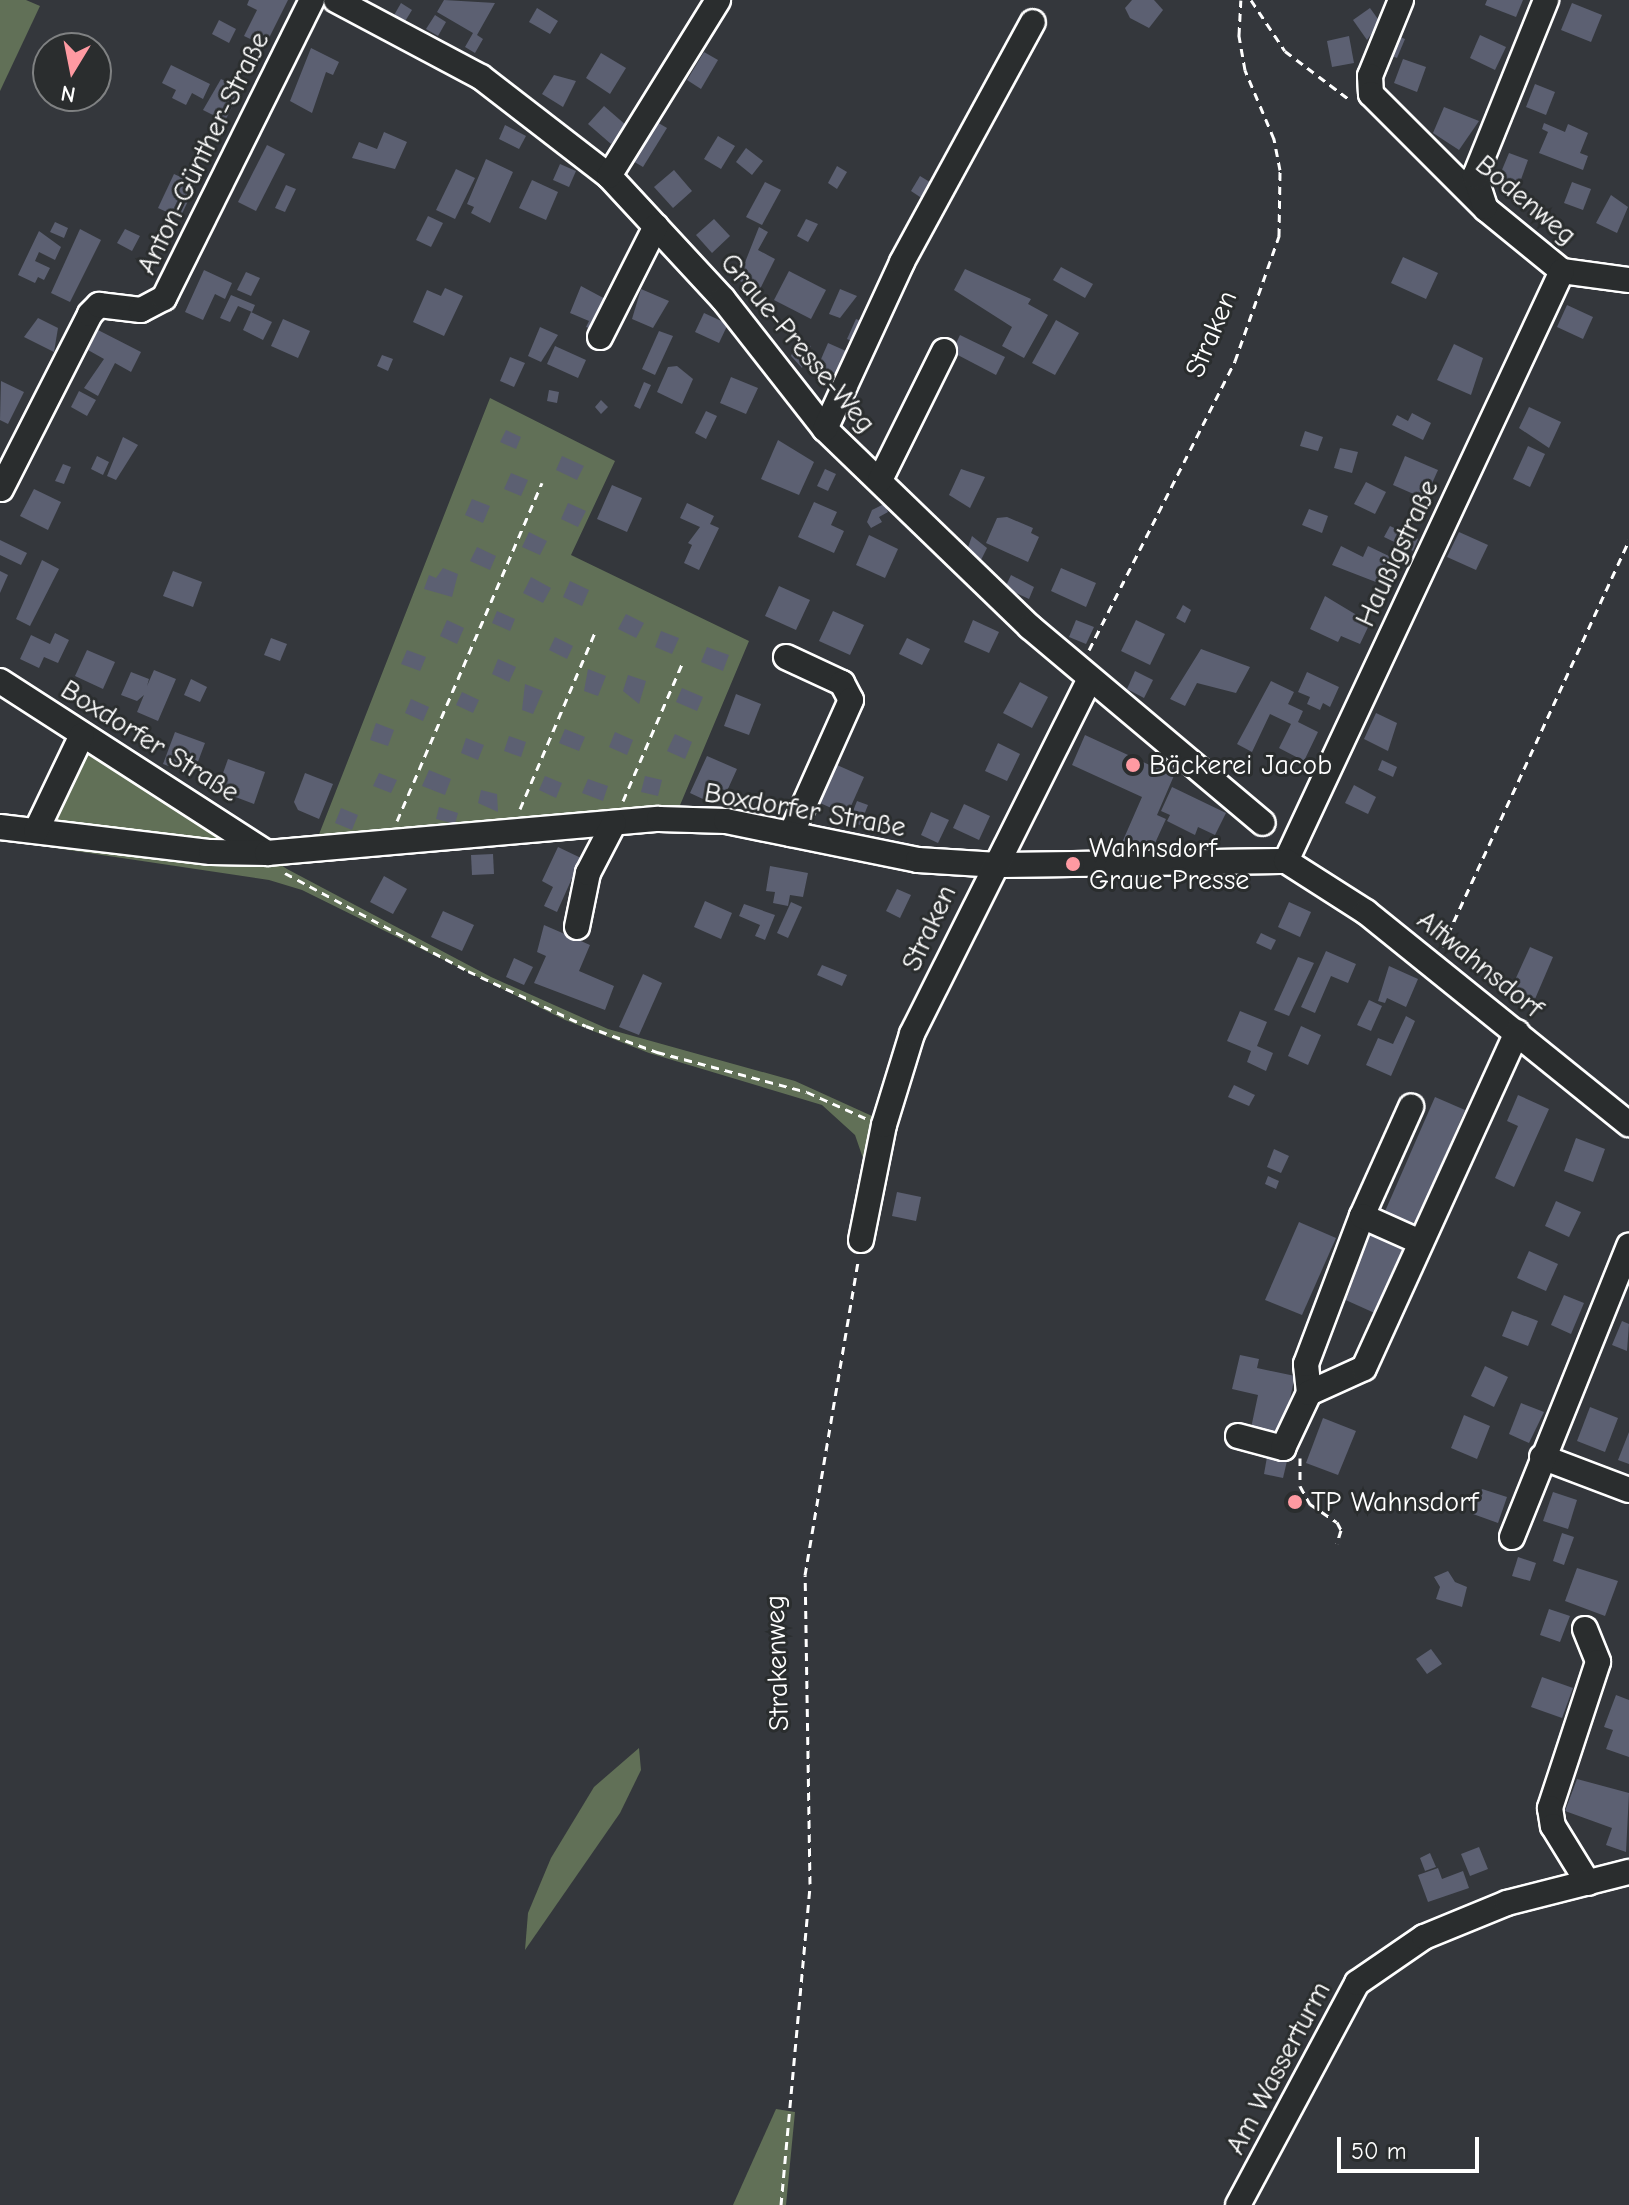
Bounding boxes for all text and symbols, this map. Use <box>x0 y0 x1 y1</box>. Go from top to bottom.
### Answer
street label: Anton-Günther-Straße <box>130 26 276 280</box>
north arrow <box>32 32 112 112</box>
text: N <box>59 80 78 108</box>
street label: Bodenweg <box>1469 148 1583 252</box>
street label: Graue-Presse-Weg <box>713 246 883 440</box>
street label: Straken <box>1178 286 1244 382</box>
street label: Haußigstraße <box>1348 474 1446 632</box>
street label: Boxdorfer Straße <box>55 673 245 809</box>
place label: Bäckerei Jacob <box>1149 748 1332 782</box>
marker: Bäckerei Jacob <box>1124 756 1142 774</box>
street label: Boxdorfer Straße <box>702 776 908 844</box>
place label: Wahnsdorf Graue Presse <box>1089 831 1249 897</box>
marker: Wahnsdorf Graue Presse <box>1064 855 1082 873</box>
street label: Straken <box>895 880 963 976</box>
street label: Altwahnsdorf <box>1410 903 1550 1025</box>
place label: TP Wahnsdorf <box>1311 1485 1478 1519</box>
marker: TP Wahnsdorf <box>1286 1493 1304 1511</box>
street label: Strakenweg <box>758 1594 796 1732</box>
street label: Am Wasserturm <box>1218 1976 1338 2160</box>
scale bar <box>1341 2121 1483 2171</box>
text: 50 m <box>1351 2137 1407 2165</box>

